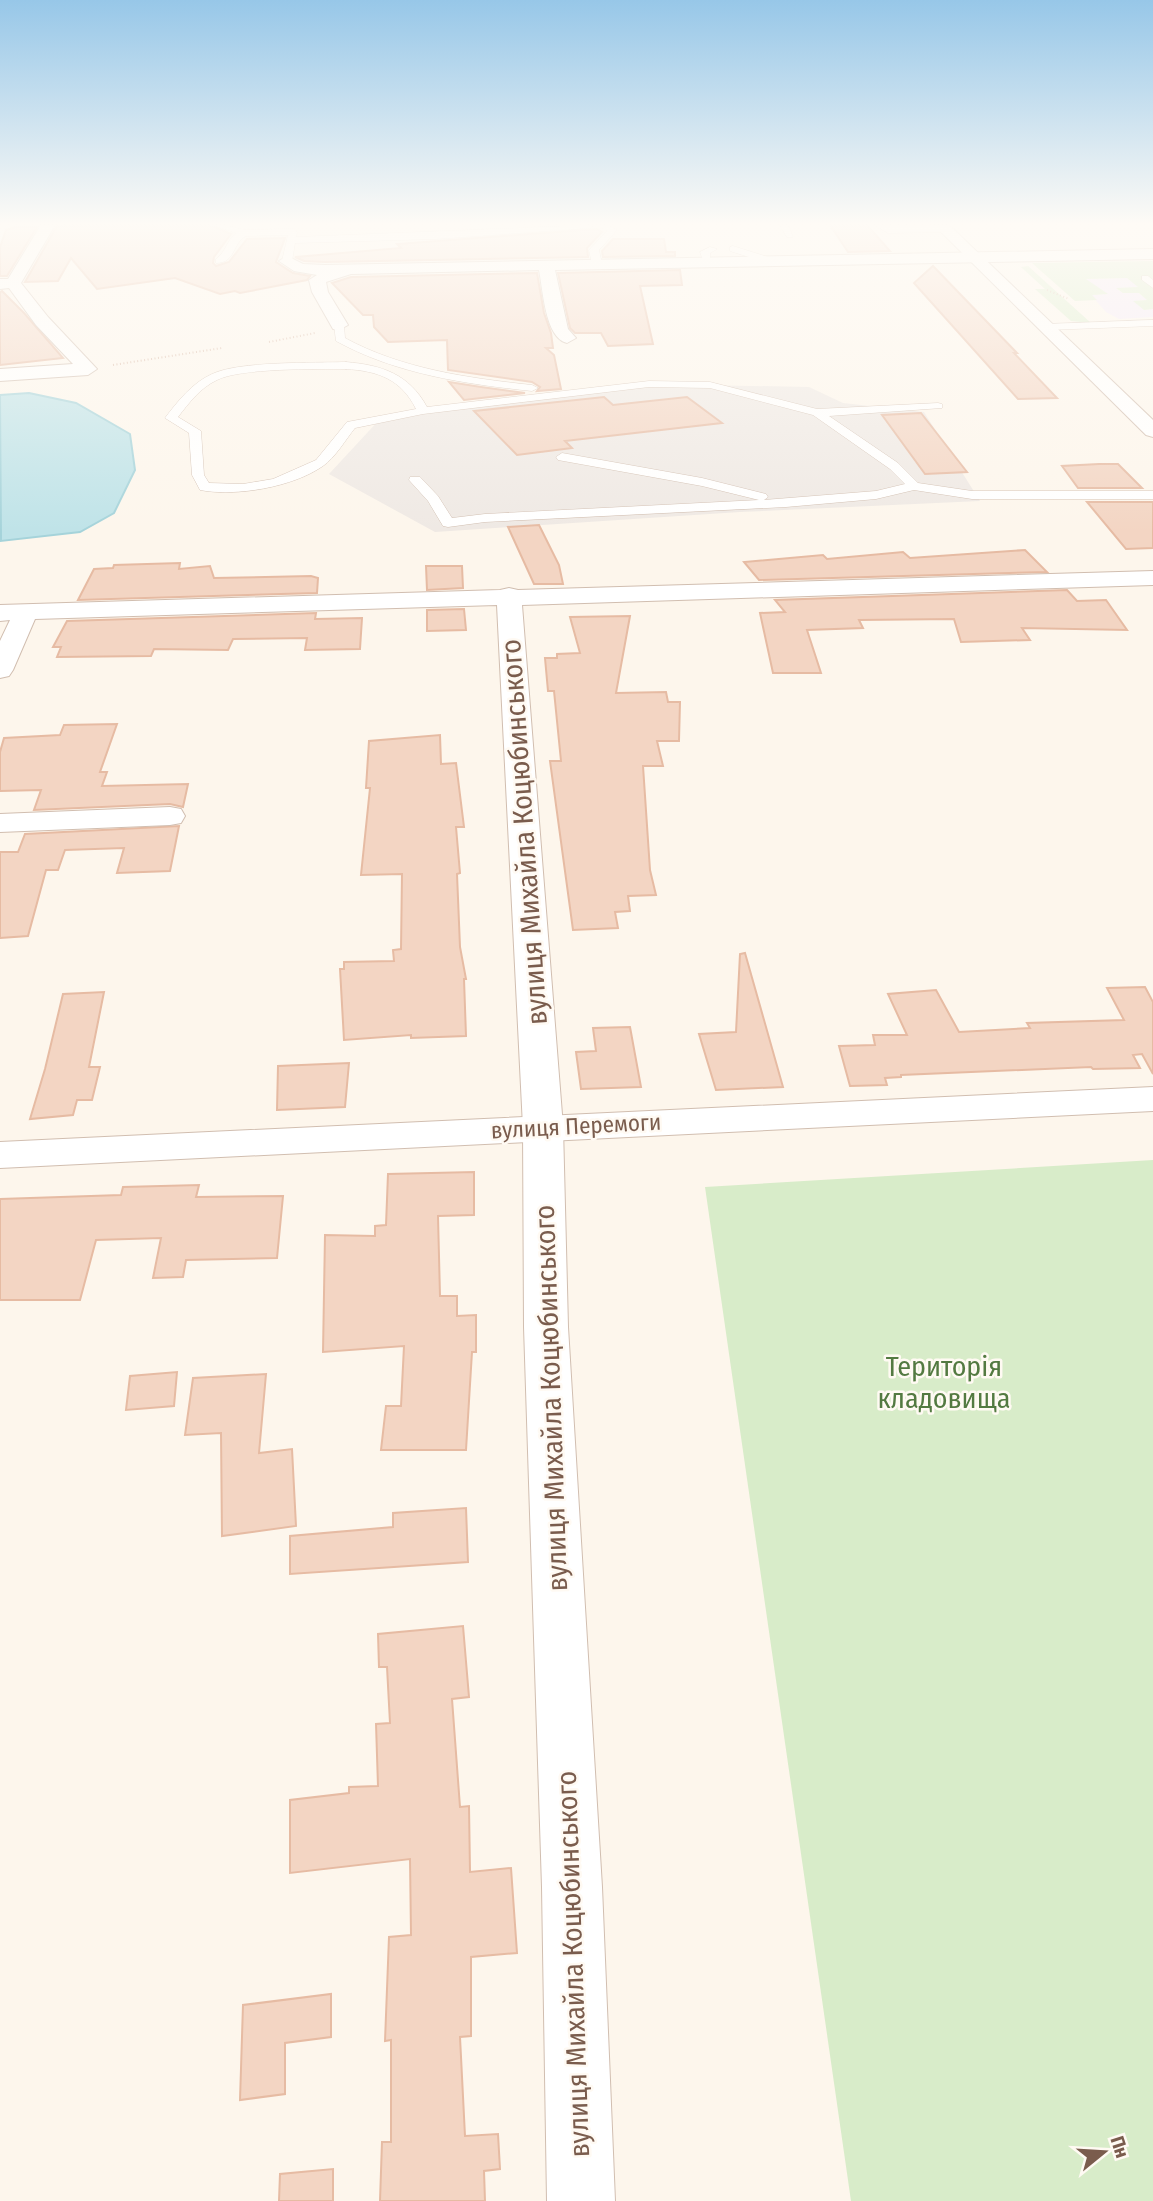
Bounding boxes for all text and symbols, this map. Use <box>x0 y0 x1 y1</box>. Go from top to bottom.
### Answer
street label: вулиця Михайла Коцюбинського <box>494 638 554 1026</box>
street label: вулиця Перемоги <box>490 1108 662 1144</box>
street label: вулиця Михайла Коцюбинського <box>528 1204 574 1592</box>
park label: Територія кладовища <box>877 1350 1011 1415</box>
street label: вулиця Михайла Коцюбинського <box>550 1770 596 2158</box>
north arrow <box>1069 2117 1139 2187</box>
text: Пн <box>1105 2133 1134 2161</box>

